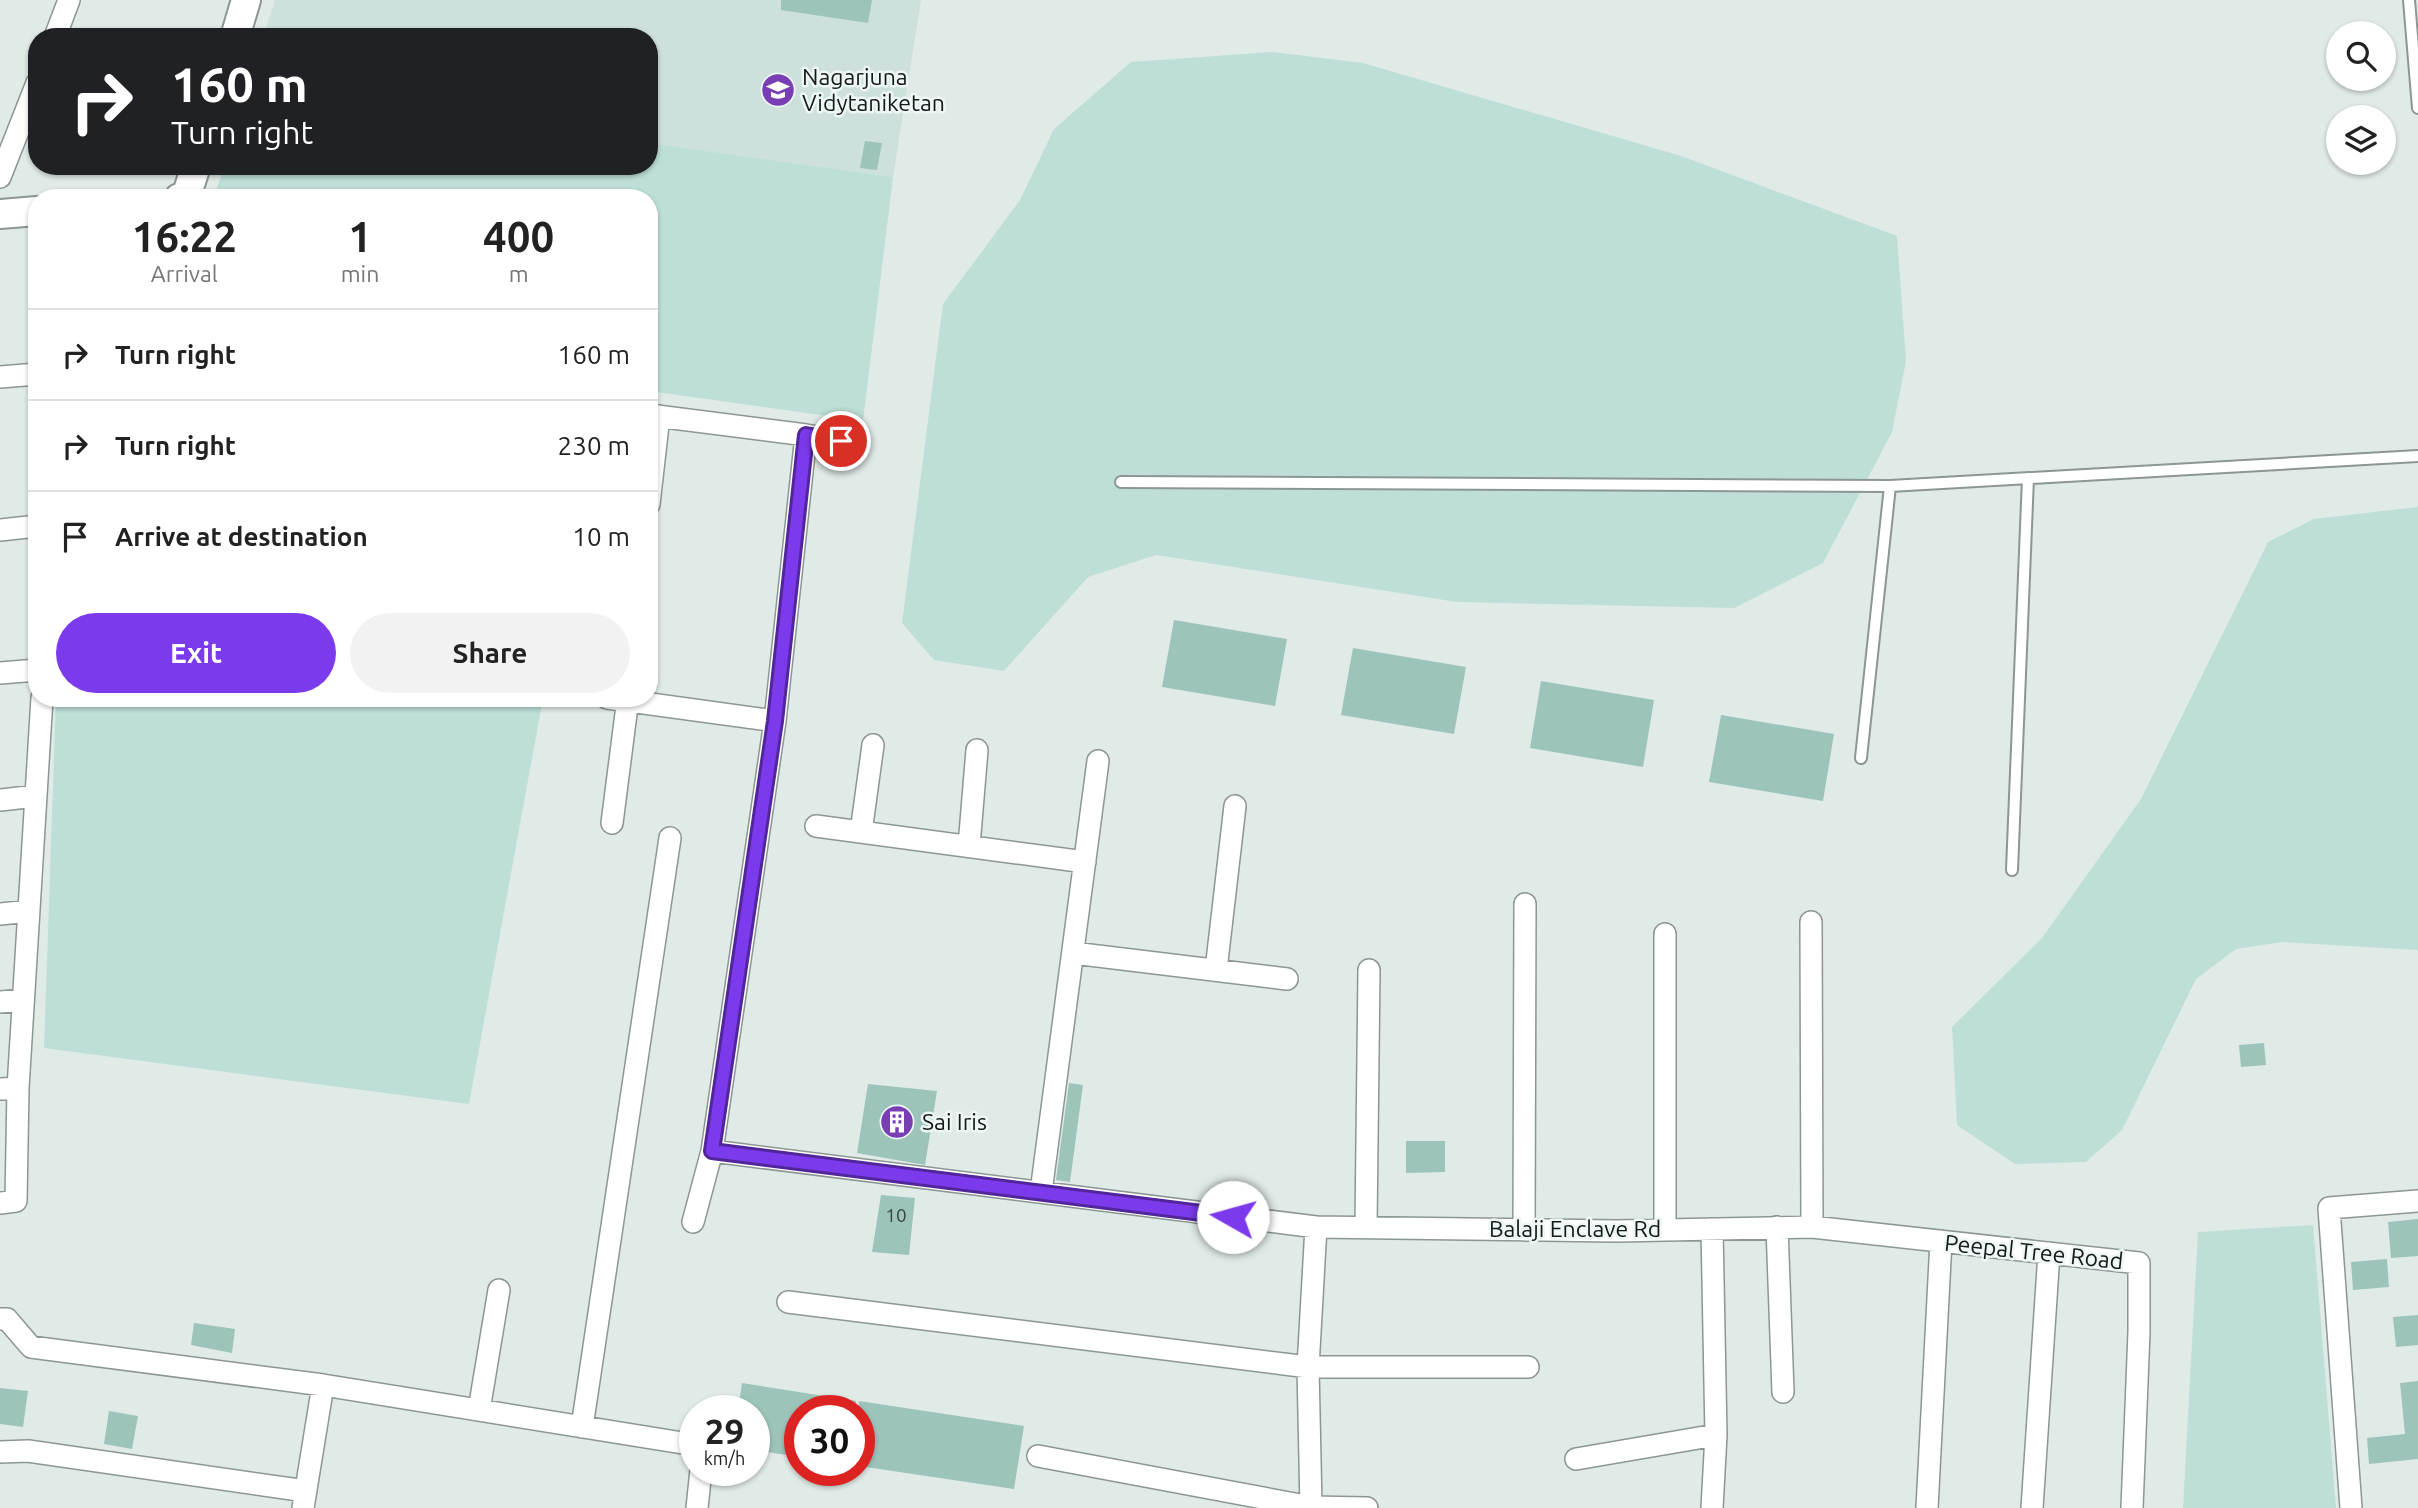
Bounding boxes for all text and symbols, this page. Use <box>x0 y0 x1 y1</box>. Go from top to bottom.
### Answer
map controls <box>2326 21 2396 175</box>
button: search <box>2326 21 2396 91</box>
icon: right <box>56 56 147 147</box>
text: 160 m <box>171 56 308 111</box>
place label: Nagarjuna Vidytaniketan <box>802 64 945 115</box>
school or university icon: Nagarjuna Vidytaniketan <box>759 71 797 109</box>
button: layers <box>2326 105 2396 175</box>
text: Turn right <box>171 114 313 150</box>
text: 16:22 <box>132 213 237 260</box>
text: 1 <box>348 213 372 260</box>
text: 400 <box>483 213 554 260</box>
text: Arrival <box>151 261 218 286</box>
text: min <box>341 261 379 286</box>
text: m <box>509 261 529 286</box>
icon: right <box>56 336 94 374</box>
text: Turn right <box>115 340 236 369</box>
text: 160 m <box>558 340 630 369</box>
pin <box>811 411 871 471</box>
icon: arrive <box>822 422 860 460</box>
icon: right <box>56 427 94 465</box>
text: Turn right <box>115 431 236 460</box>
text: 230 m <box>558 431 630 460</box>
icon: arrive <box>56 518 94 556</box>
text: Arrive at destination <box>115 522 368 551</box>
text: 10 m <box>572 522 630 551</box>
button: Exit <box>56 613 336 693</box>
button: Share <box>350 613 630 693</box>
building icon: Sai Iris <box>878 1103 916 1141</box>
place label: Sai Iris <box>922 1109 987 1134</box>
position arrow <box>1196 1180 1270 1254</box>
house number: 10 <box>885 1204 907 1226</box>
street label: Balaji Enclave Rd <box>1489 1216 1661 1241</box>
street label: Peepal Tree Road <box>1943 1230 2125 1273</box>
speed limit sign: 30 <box>784 1395 875 1486</box>
text: 29 <box>705 1411 744 1451</box>
text: km/h <box>704 1448 745 1468</box>

